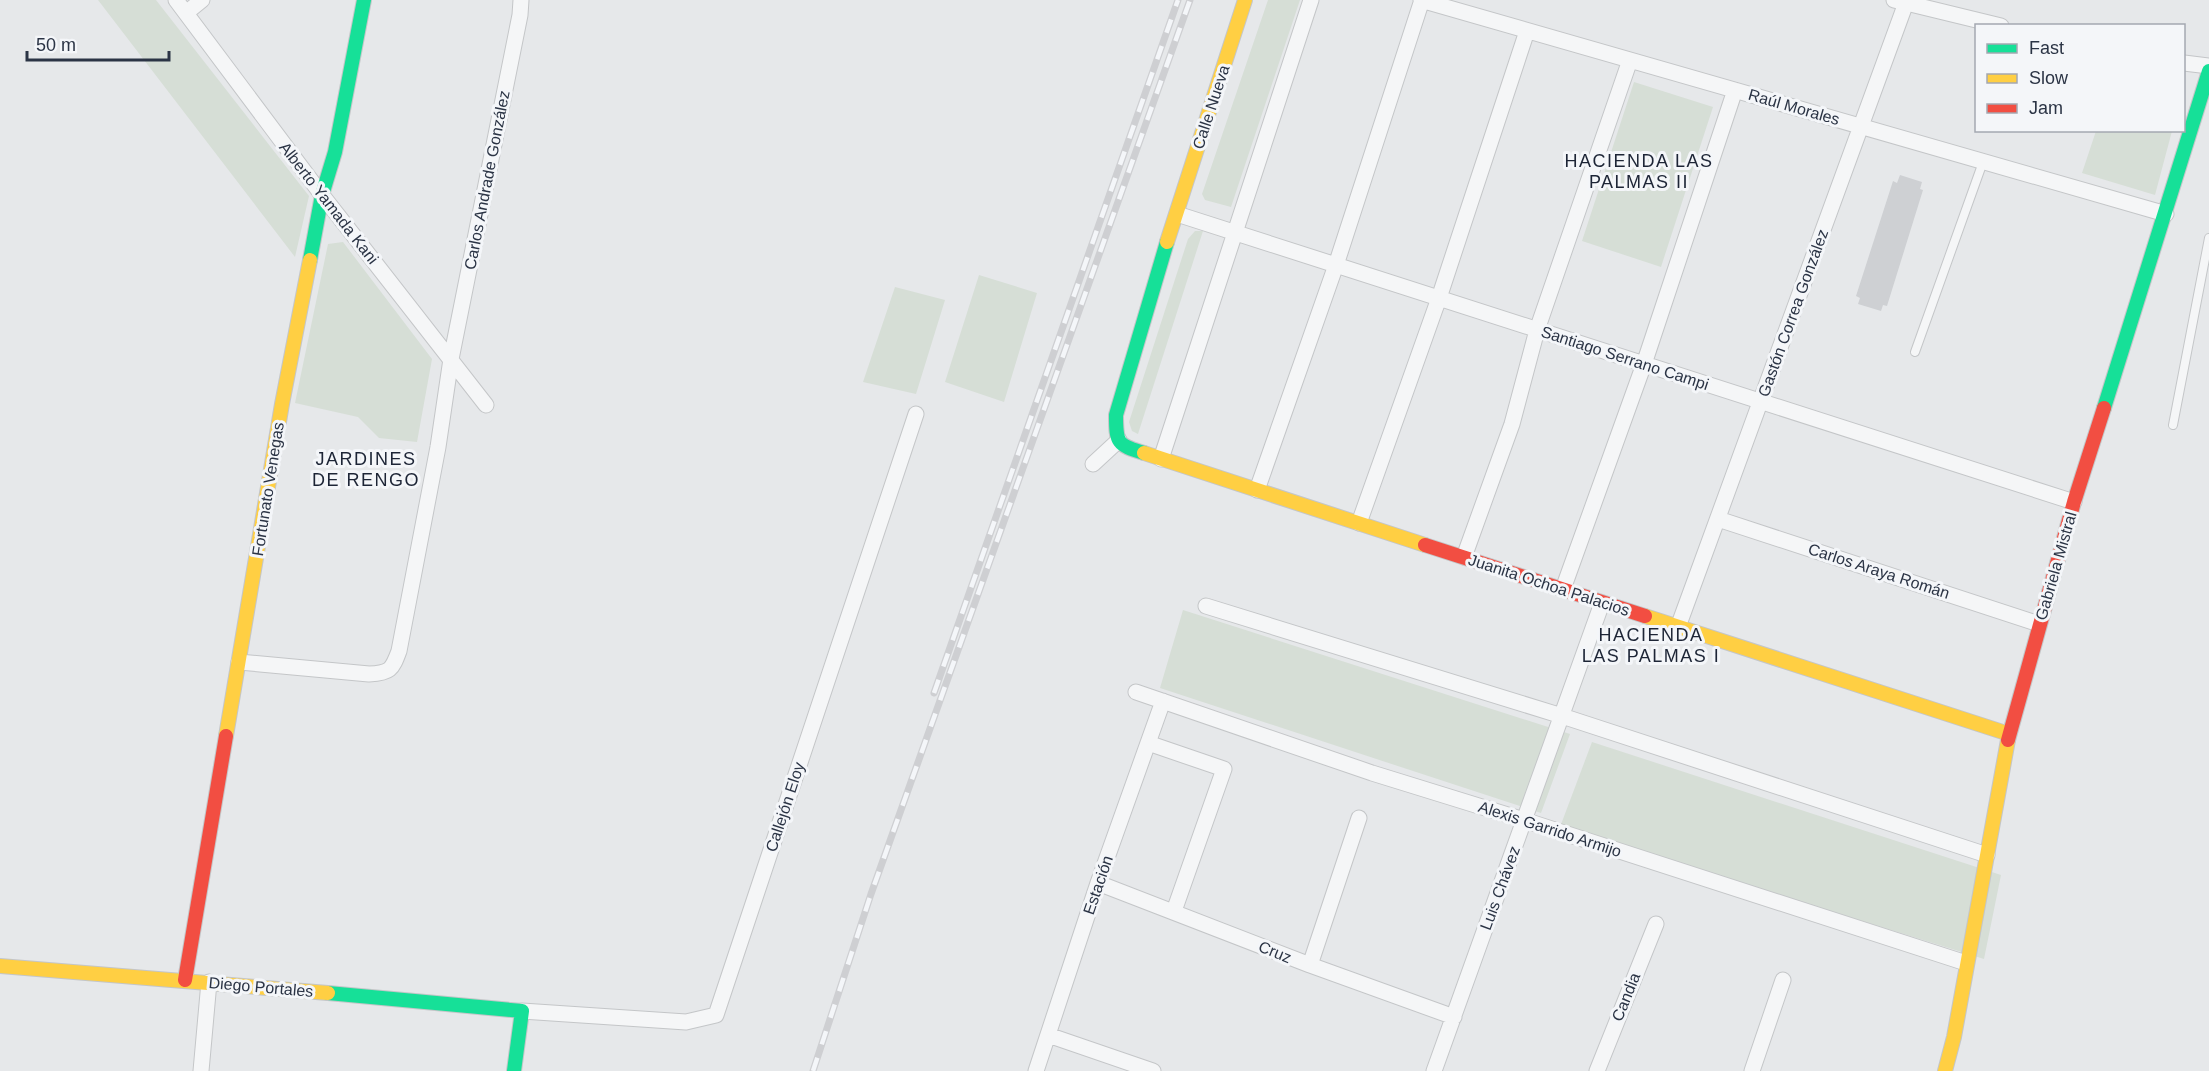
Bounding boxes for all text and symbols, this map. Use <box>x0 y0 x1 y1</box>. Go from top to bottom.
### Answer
scale bar <box>27 24 170 62</box>
legend <box>1975 24 2185 132</box>
text: 50 m <box>36 35 76 55</box>
text: Fast <box>2029 38 2064 58</box>
street label: Calle Nueva <box>1189 63 1233 151</box>
text: Slow <box>2029 68 2069 88</box>
street label: Raúl Morales <box>1746 86 1842 128</box>
street label: Carlos Andrade González <box>461 89 513 271</box>
text: Jam <box>2029 98 2063 118</box>
street label: Alberto Yamada Kani <box>276 139 382 267</box>
district label: HACIENDA LAS PALMAS II <box>1564 151 1714 192</box>
street label: Gastón Correa González <box>1755 227 1831 399</box>
street label: Santiago Serrano Campi <box>1539 323 1711 393</box>
street label: Fortunato Venegas <box>249 421 287 557</box>
district label: JARDINES DE RENGO <box>312 449 420 490</box>
street label: Gabriela Mistral <box>2032 510 2080 622</box>
street label: Carlos Araya Román <box>1806 540 1952 602</box>
street label: Juanita Ochoa Palacios <box>1466 551 1632 619</box>
district label: HACIENDA LAS PALMAS I <box>1582 625 1720 666</box>
street label: Callejón Eloy <box>762 760 808 854</box>
street label: Alexis Garrido Armijo <box>1476 798 1624 860</box>
street label: Luis Chávez <box>1477 844 1523 932</box>
street label: Estación <box>1080 853 1116 917</box>
street label: Cruz <box>1256 938 1294 966</box>
street label: Candia <box>1609 970 1643 1024</box>
street label: Diego Portales <box>208 974 314 1000</box>

